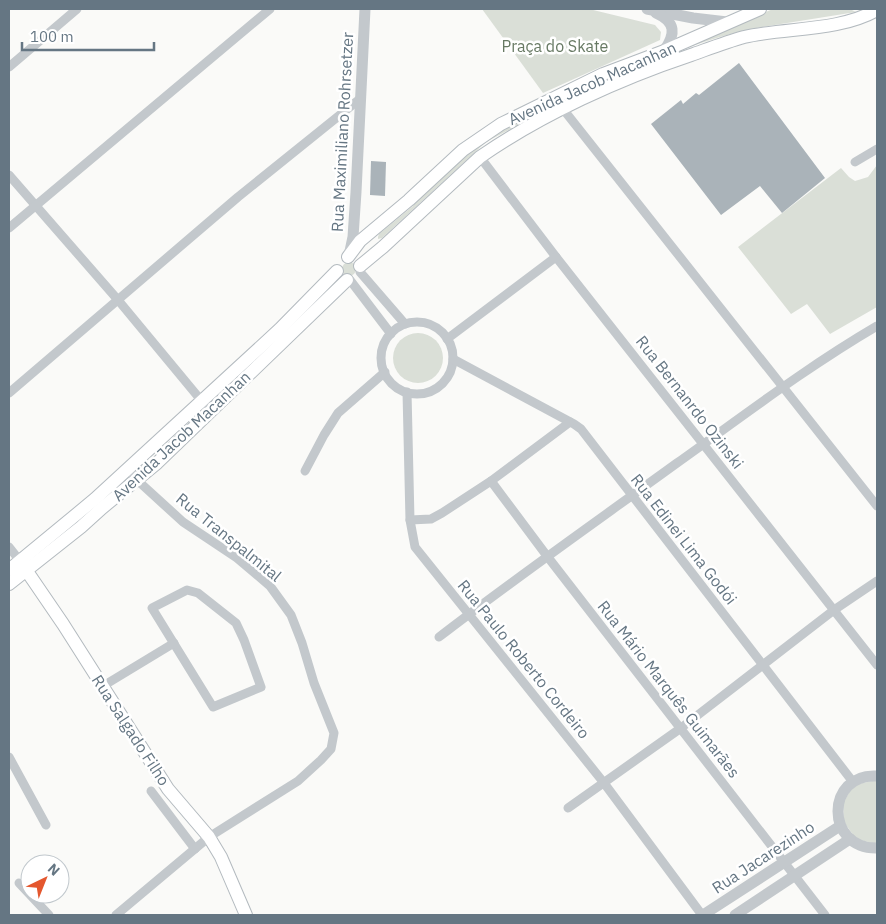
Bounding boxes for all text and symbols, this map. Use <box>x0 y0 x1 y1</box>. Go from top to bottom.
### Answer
scale bar <box>22 20 155 52</box>
text: 100 m <box>30 27 74 46</box>
street label: Rua Maximiliano Rohrsetzer <box>327 31 357 232</box>
park label: Praça do Skate <box>502 36 609 56</box>
street label: Avenida Jacob Macanhan <box>505 37 679 129</box>
street label: Rua Bernanrdo Ozinski <box>632 331 748 473</box>
street label: Avenida Jacob Macanhan <box>108 367 254 505</box>
street label: Rua Edinei Lima Godói <box>627 470 741 608</box>
street label: Rua Transpalmital <box>172 488 286 586</box>
street label: Rua Paulo Roberto Cordeiro <box>454 576 594 743</box>
street label: Rua Mário Marquês Guimarães <box>594 596 744 782</box>
street label: Rua Salgado Filho <box>88 671 174 789</box>
street label: Rua Jacarezinho <box>708 816 818 898</box>
north arrow <box>20 854 70 904</box>
text: N <box>44 859 64 880</box>

